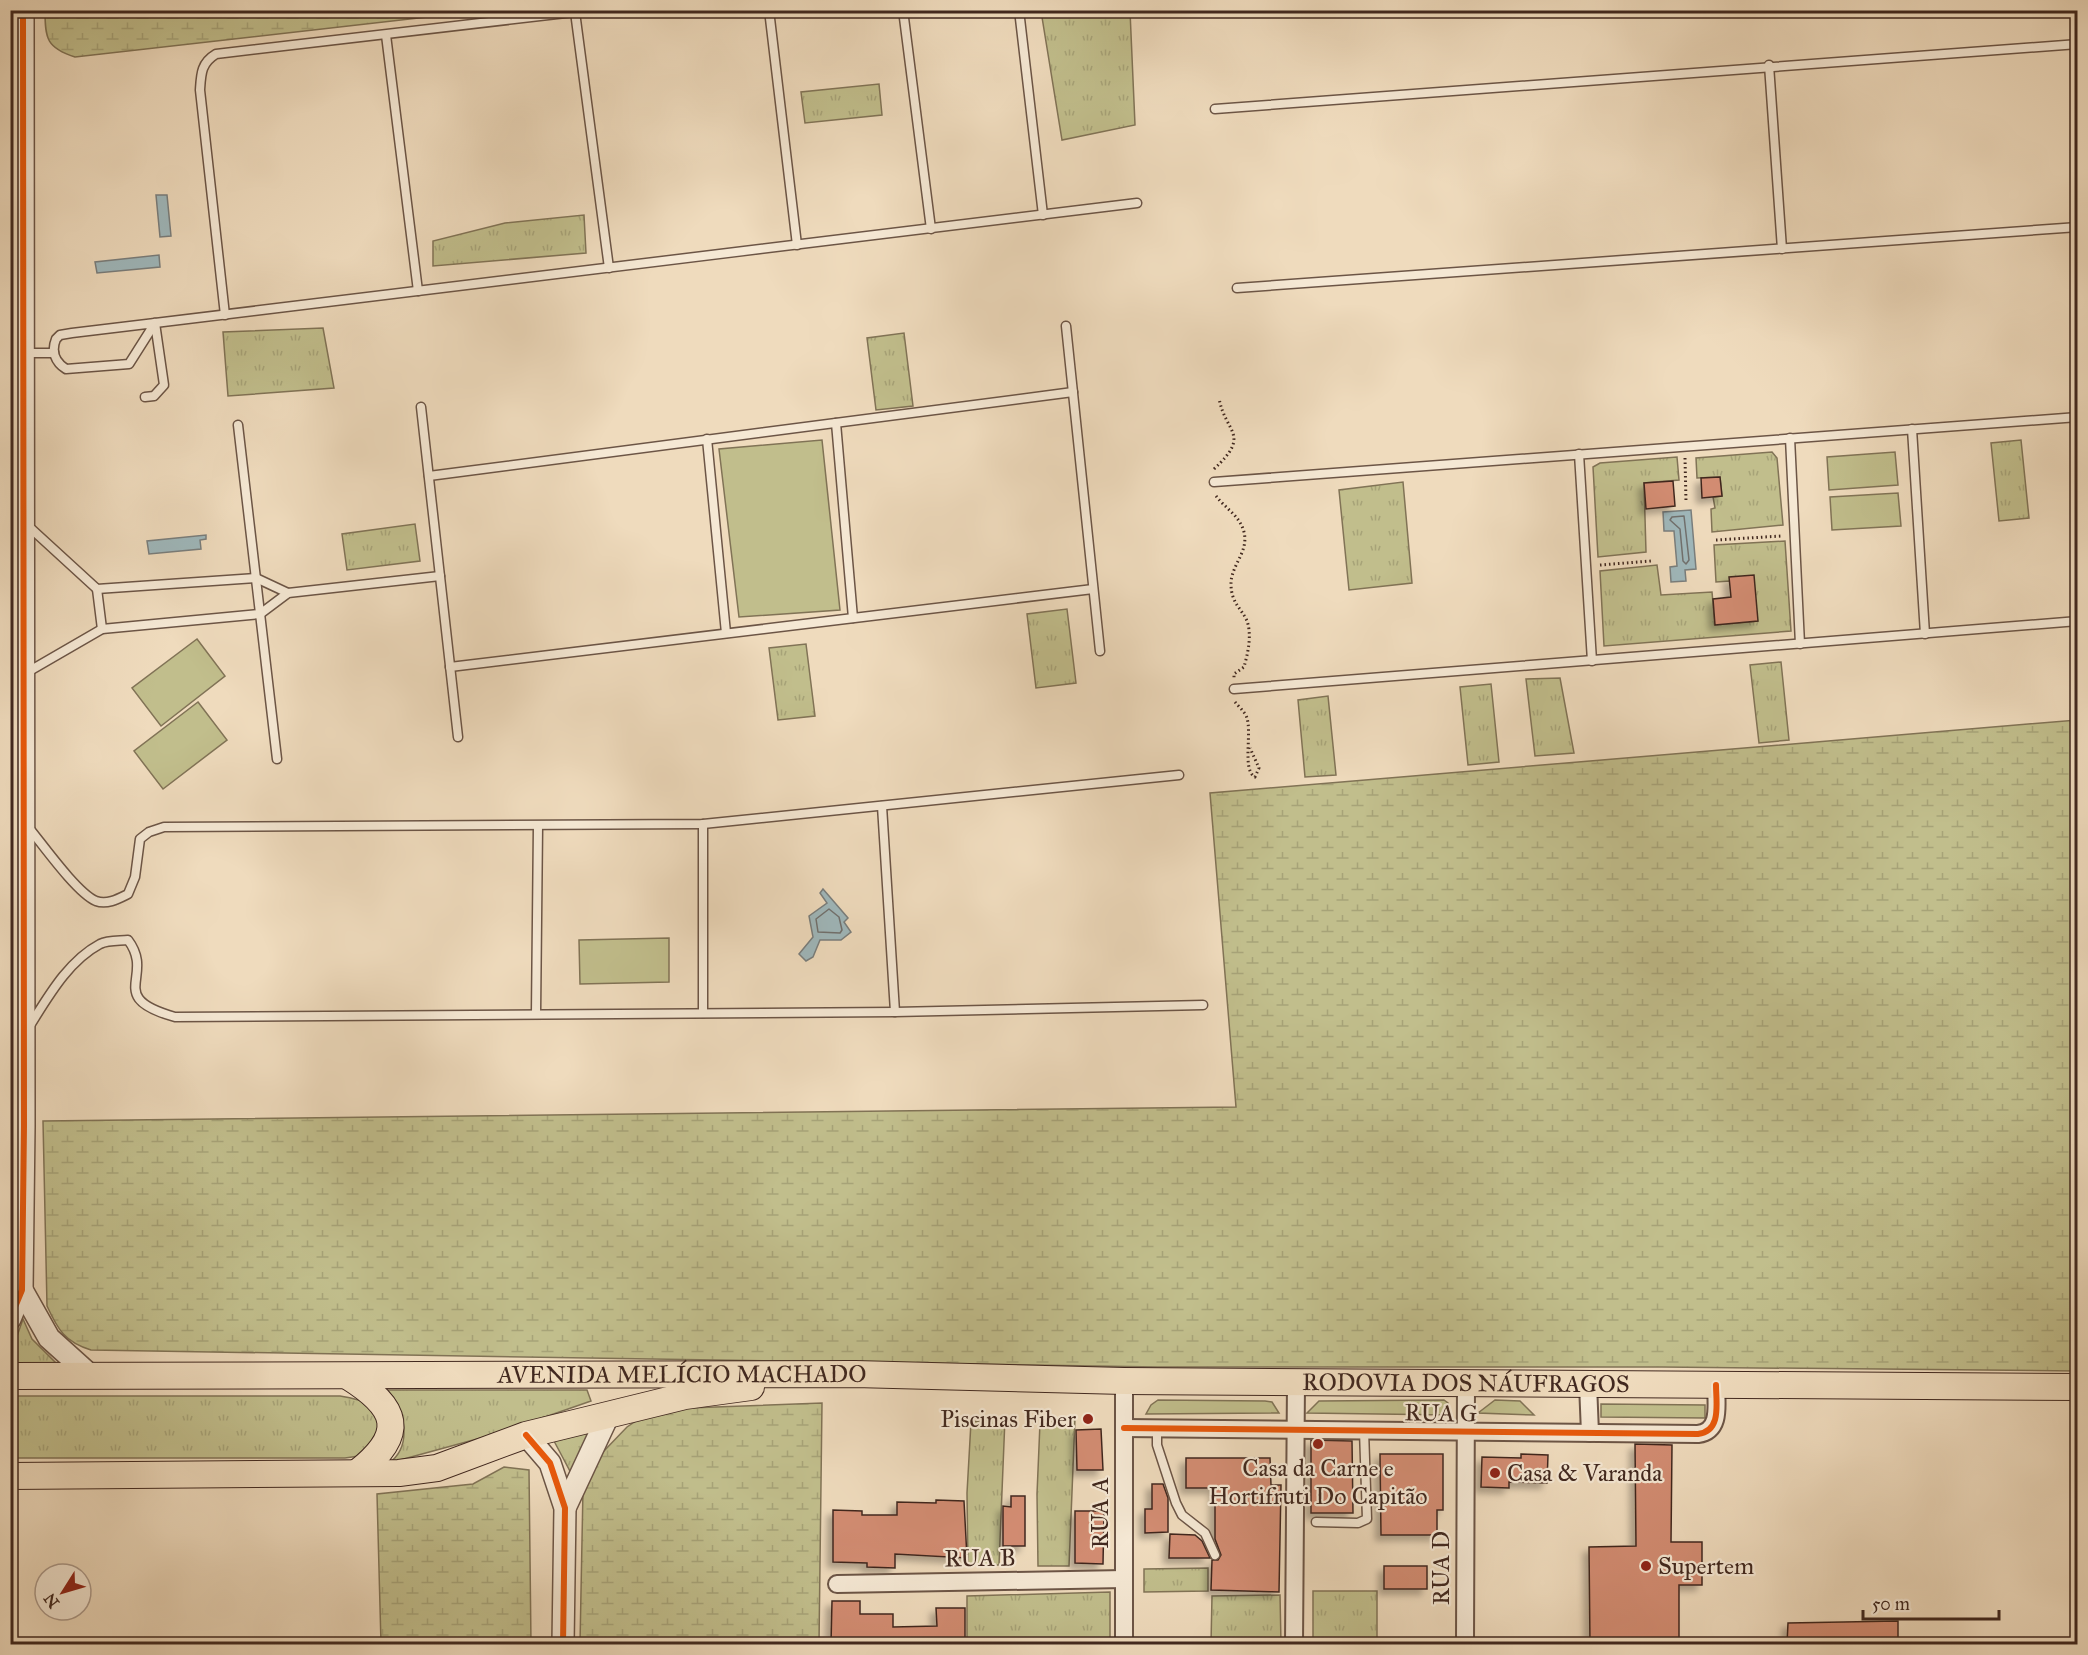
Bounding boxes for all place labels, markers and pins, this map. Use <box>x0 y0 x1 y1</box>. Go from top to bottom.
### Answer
place label: Piscinas Fiber <box>940 1404 1076 1434</box>
marker: Piscinas Fiber <box>1081 1412 1095 1426</box>
marker: Casa da Carne e Hortifruti Do Capitão <box>1311 1437 1325 1451</box>
place label: Casa da Carne e Hortifruti Do Capitão <box>1208 1453 1428 1511</box>
place label: Casa & Varanda <box>1507 1458 1663 1488</box>
marker: Casa & Varanda <box>1488 1466 1502 1480</box>
place label: Supertem <box>1658 1551 1754 1581</box>
marker: Supertem <box>1639 1559 1653 1573</box>

